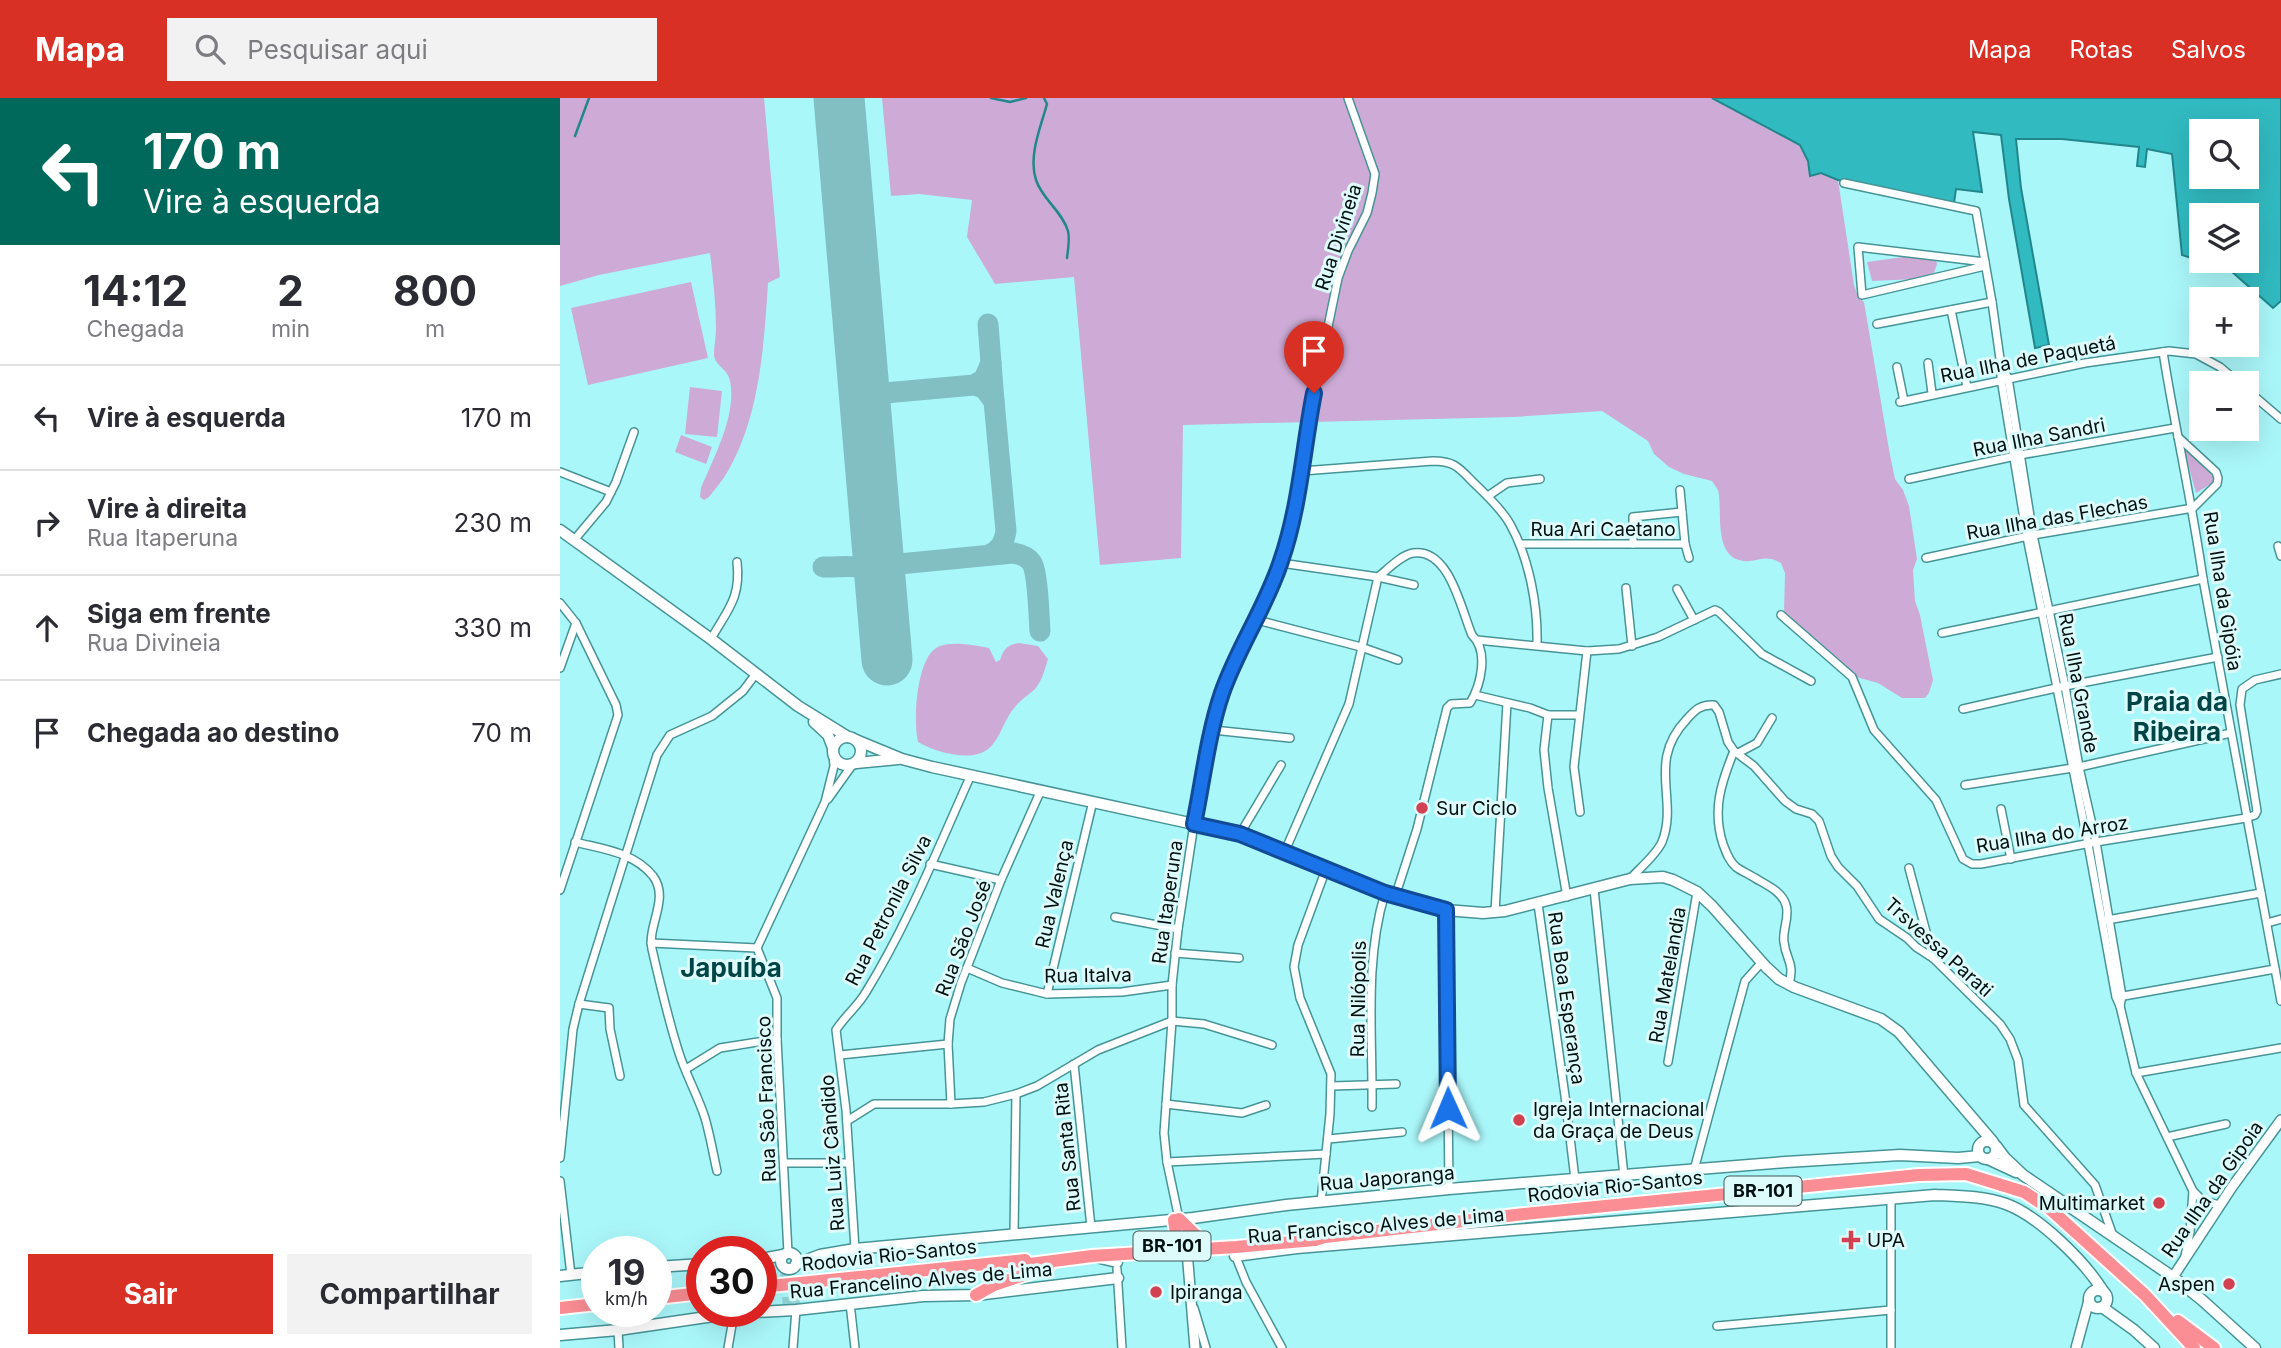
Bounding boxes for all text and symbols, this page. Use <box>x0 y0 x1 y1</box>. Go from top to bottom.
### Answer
search box <box>167 18 657 81</box>
text: Mapa <box>35 29 125 69</box>
icon: search <box>191 30 229 68</box>
text: Pesquisar aqui <box>247 34 428 65</box>
text: Mapa <box>1968 35 2032 64</box>
text: Rotas <box>2070 35 2133 64</box>
text: Salvos <box>2171 35 2246 64</box>
map controls <box>2189 119 2259 441</box>
button: search <box>2189 119 2259 189</box>
text: 170 m <box>143 122 281 181</box>
icon: left <box>28 126 119 217</box>
street label: Rua Divineia <box>1310 181 1367 293</box>
text: Vire à esquerda <box>143 182 381 221</box>
button: layers <box>2189 203 2259 273</box>
text: 14:12 <box>83 265 188 316</box>
text: 2 <box>277 265 304 316</box>
text: 800 <box>393 265 477 316</box>
button: + <box>2189 287 2259 357</box>
text: Chegada <box>87 315 184 343</box>
text: min <box>271 315 310 343</box>
text: m <box>425 315 445 343</box>
pin <box>1284 321 1344 393</box>
street label: Rua Ilha de Paquetá <box>1938 331 2118 388</box>
icon: arrive <box>1295 332 1333 370</box>
button: − <box>2189 371 2259 441</box>
icon: left <box>28 399 66 437</box>
text: Vire à esquerda <box>87 402 286 433</box>
text: 170 m <box>461 402 532 433</box>
street label: Rua Ilha Sandri <box>1971 413 2107 462</box>
street label: Rua Ilha das Flechas <box>1965 490 2150 545</box>
text: Vire à direita <box>87 493 247 524</box>
icon: right <box>28 504 66 542</box>
text: 230 m <box>454 507 532 538</box>
street label: Rua Ilha da Gipóia <box>2199 510 2246 672</box>
street label: Rua Ari Caetano <box>1530 518 1676 541</box>
text: Rua Itaperuna <box>87 524 238 552</box>
text: Siga em frente <box>87 598 271 629</box>
icon: ahead <box>28 609 66 647</box>
street label: Rua Ilha Grande <box>2054 611 2103 755</box>
text: 330 m <box>453 612 532 643</box>
text: Rua Divineia <box>87 629 221 657</box>
district label: Praia da Ribeira <box>2126 686 2228 747</box>
icon: arrive <box>28 714 66 752</box>
text: Chegada ao destino <box>87 717 339 748</box>
text: 70 m <box>471 717 532 748</box>
place label: Sur Ciclo <box>1436 797 1517 820</box>
marker: Sur Ciclo <box>1414 800 1430 816</box>
street label: Rua Ilha do Arroz <box>1974 811 2130 858</box>
street label: Rua Petronila Silva <box>840 831 936 989</box>
street label: Rua Valença <box>1031 837 1078 951</box>
street label: Rua Itaperuna <box>1147 839 1188 965</box>
street label: Rua São José <box>931 877 996 999</box>
street label: Trsvessa Parati <box>1880 893 1997 1002</box>
street label: Rua Matelandia <box>1644 905 1691 1045</box>
street label: Rua Boa Esperança <box>1543 910 1590 1086</box>
street label: Rua Nilópolis <box>1346 940 1371 1058</box>
district label: Japuíba <box>680 952 782 983</box>
street label: Rua Italva <box>1044 963 1132 988</box>
street label: Rua São Francisco <box>752 1015 781 1183</box>
position arrow <box>1411 1071 1485 1145</box>
street label: Rua Luiz Cândido <box>816 1074 849 1232</box>
street label: Rua Santa Rita <box>1049 1081 1086 1213</box>
place label: Igreja Internacional da Graça de Deus <box>1533 1098 1704 1143</box>
marker: Igreja Internacional da Graça de Deus <box>1511 1112 1527 1128</box>
street label: Rua Ilha da Gipoia <box>2157 1117 2268 1262</box>
street label: Rua Japoranga <box>1319 1161 1455 1196</box>
street label: Rodovia Rio-Santos <box>1526 1166 1704 1207</box>
road number: BR-101 <box>1724 1176 1802 1206</box>
place label: Multimarket <box>2039 1192 2145 1215</box>
marker: Multimarket <box>2151 1195 2167 1211</box>
street label: Rua Francisco Alves de Lima <box>1247 1203 1505 1248</box>
place label: UPA <box>1867 1229 1905 1252</box>
marker: UPA <box>1841 1230 1861 1250</box>
road number: BR-101 <box>1134 1232 1210 1260</box>
street label: Rodovia Rio-Santos <box>800 1235 978 1276</box>
speed limit sign: 30 <box>686 1236 777 1327</box>
text: 19 <box>608 1251 645 1293</box>
button: Sair <box>28 1254 273 1334</box>
button: Compartilhar <box>287 1254 532 1334</box>
street label: Rua Francelino Alves de Lima <box>789 1258 1053 1303</box>
place label: Aspen <box>2158 1273 2215 1296</box>
marker: Aspen <box>2221 1276 2237 1292</box>
place label: Ipiranga <box>1170 1281 1243 1304</box>
marker: Ipiranga <box>1148 1284 1164 1300</box>
text: km/h <box>605 1288 648 1309</box>

